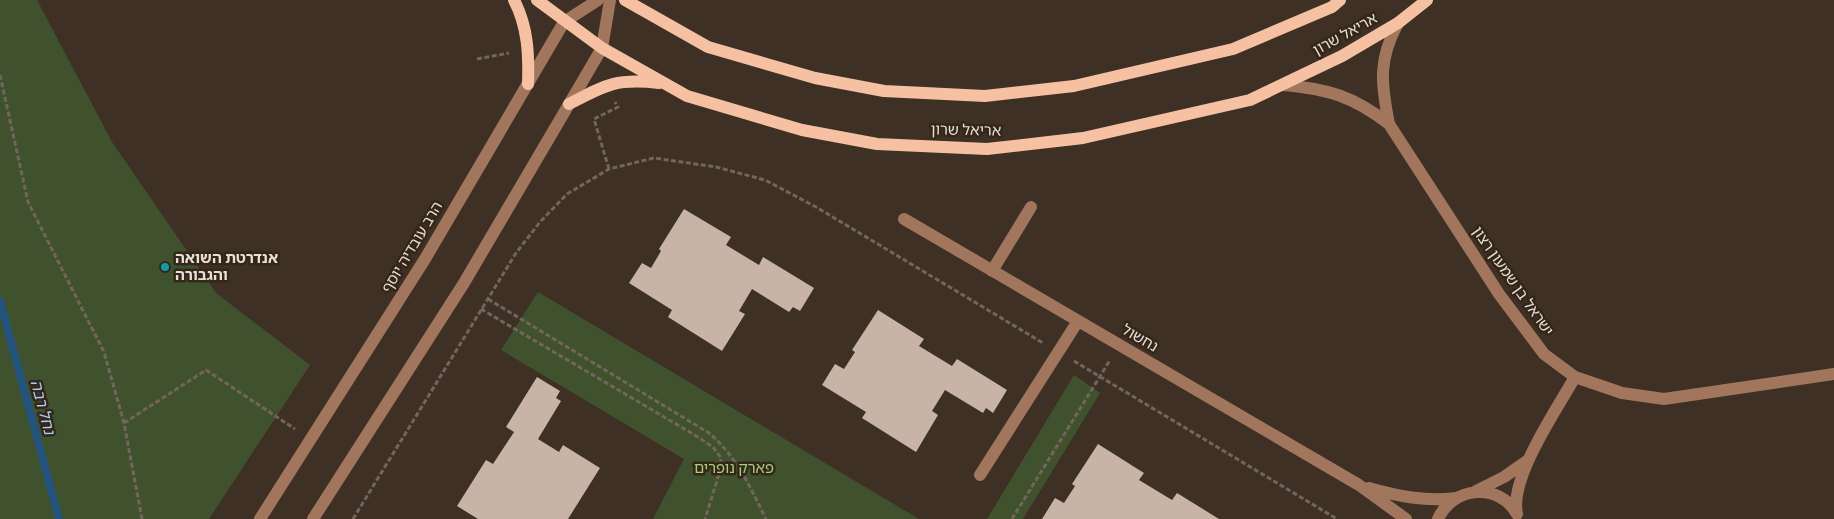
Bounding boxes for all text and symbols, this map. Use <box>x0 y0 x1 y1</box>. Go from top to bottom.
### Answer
street label: אריאל שרון <box>1310 9 1380 59</box>
street label: אריאל שרון <box>931 120 1001 140</box>
street label: הרב עובדיה יוסף <box>378 198 446 296</box>
street label: ישראל בן שמעון רצון <box>1469 223 1557 339</box>
place label: אנדרטת השואה והגבורה <box>175 249 278 284</box>
marker: אנדרטת השואה והגבורה <box>159 261 171 273</box>
street label: נחשול <box>1119 320 1161 356</box>
water label: נחל רבה <box>27 378 60 437</box>
park label: פארק נופרים <box>694 459 774 477</box>

